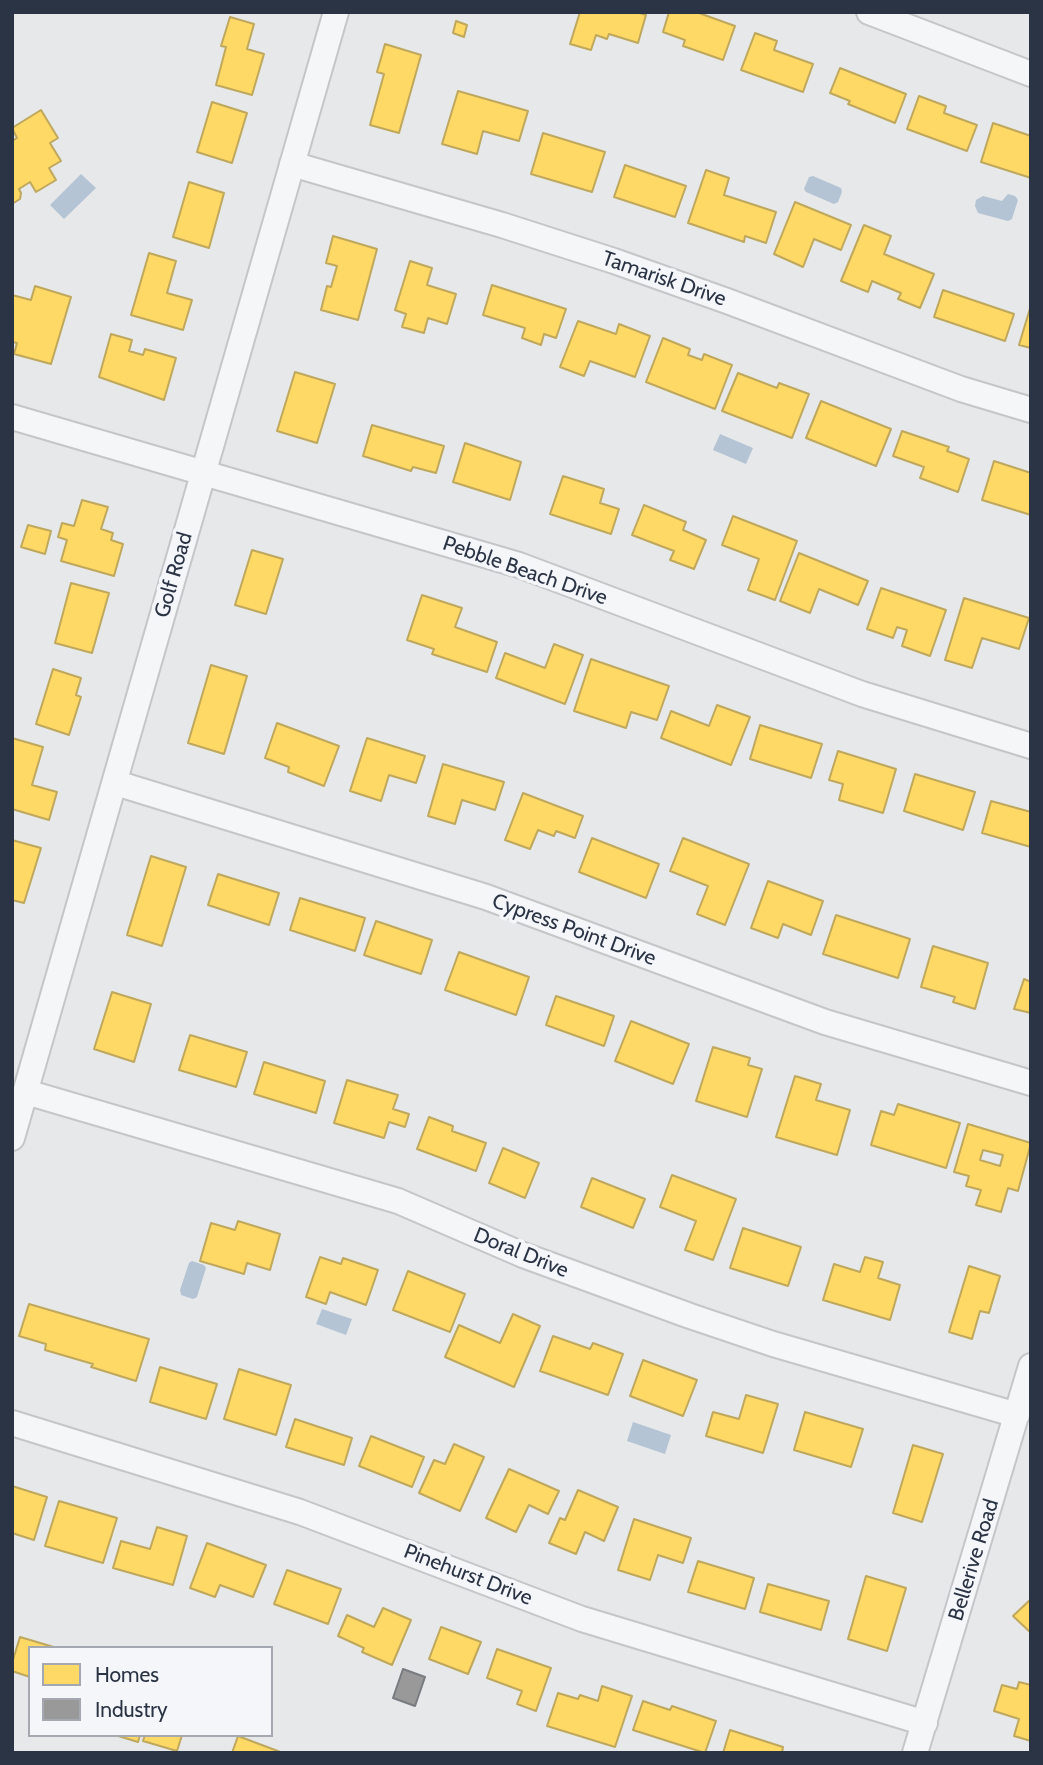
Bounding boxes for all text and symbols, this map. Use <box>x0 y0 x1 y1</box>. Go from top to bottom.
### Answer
street label: Tamarisk Drive <box>599 246 729 312</box>
street label: Golf Road <box>150 529 198 621</box>
street label: Pebble Beach Drive <box>439 531 611 611</box>
street label: Cypress Point Drive <box>489 889 659 971</box>
street label: Doral Drive <box>470 1223 572 1283</box>
street label: Bellerive Road <box>944 1496 1004 1624</box>
street label: Pinehurst Drive <box>400 1539 536 1611</box>
legend <box>28 1646 273 1737</box>
text: Homes <box>95 1662 159 1687</box>
text: Industry <box>95 1697 168 1722</box>

